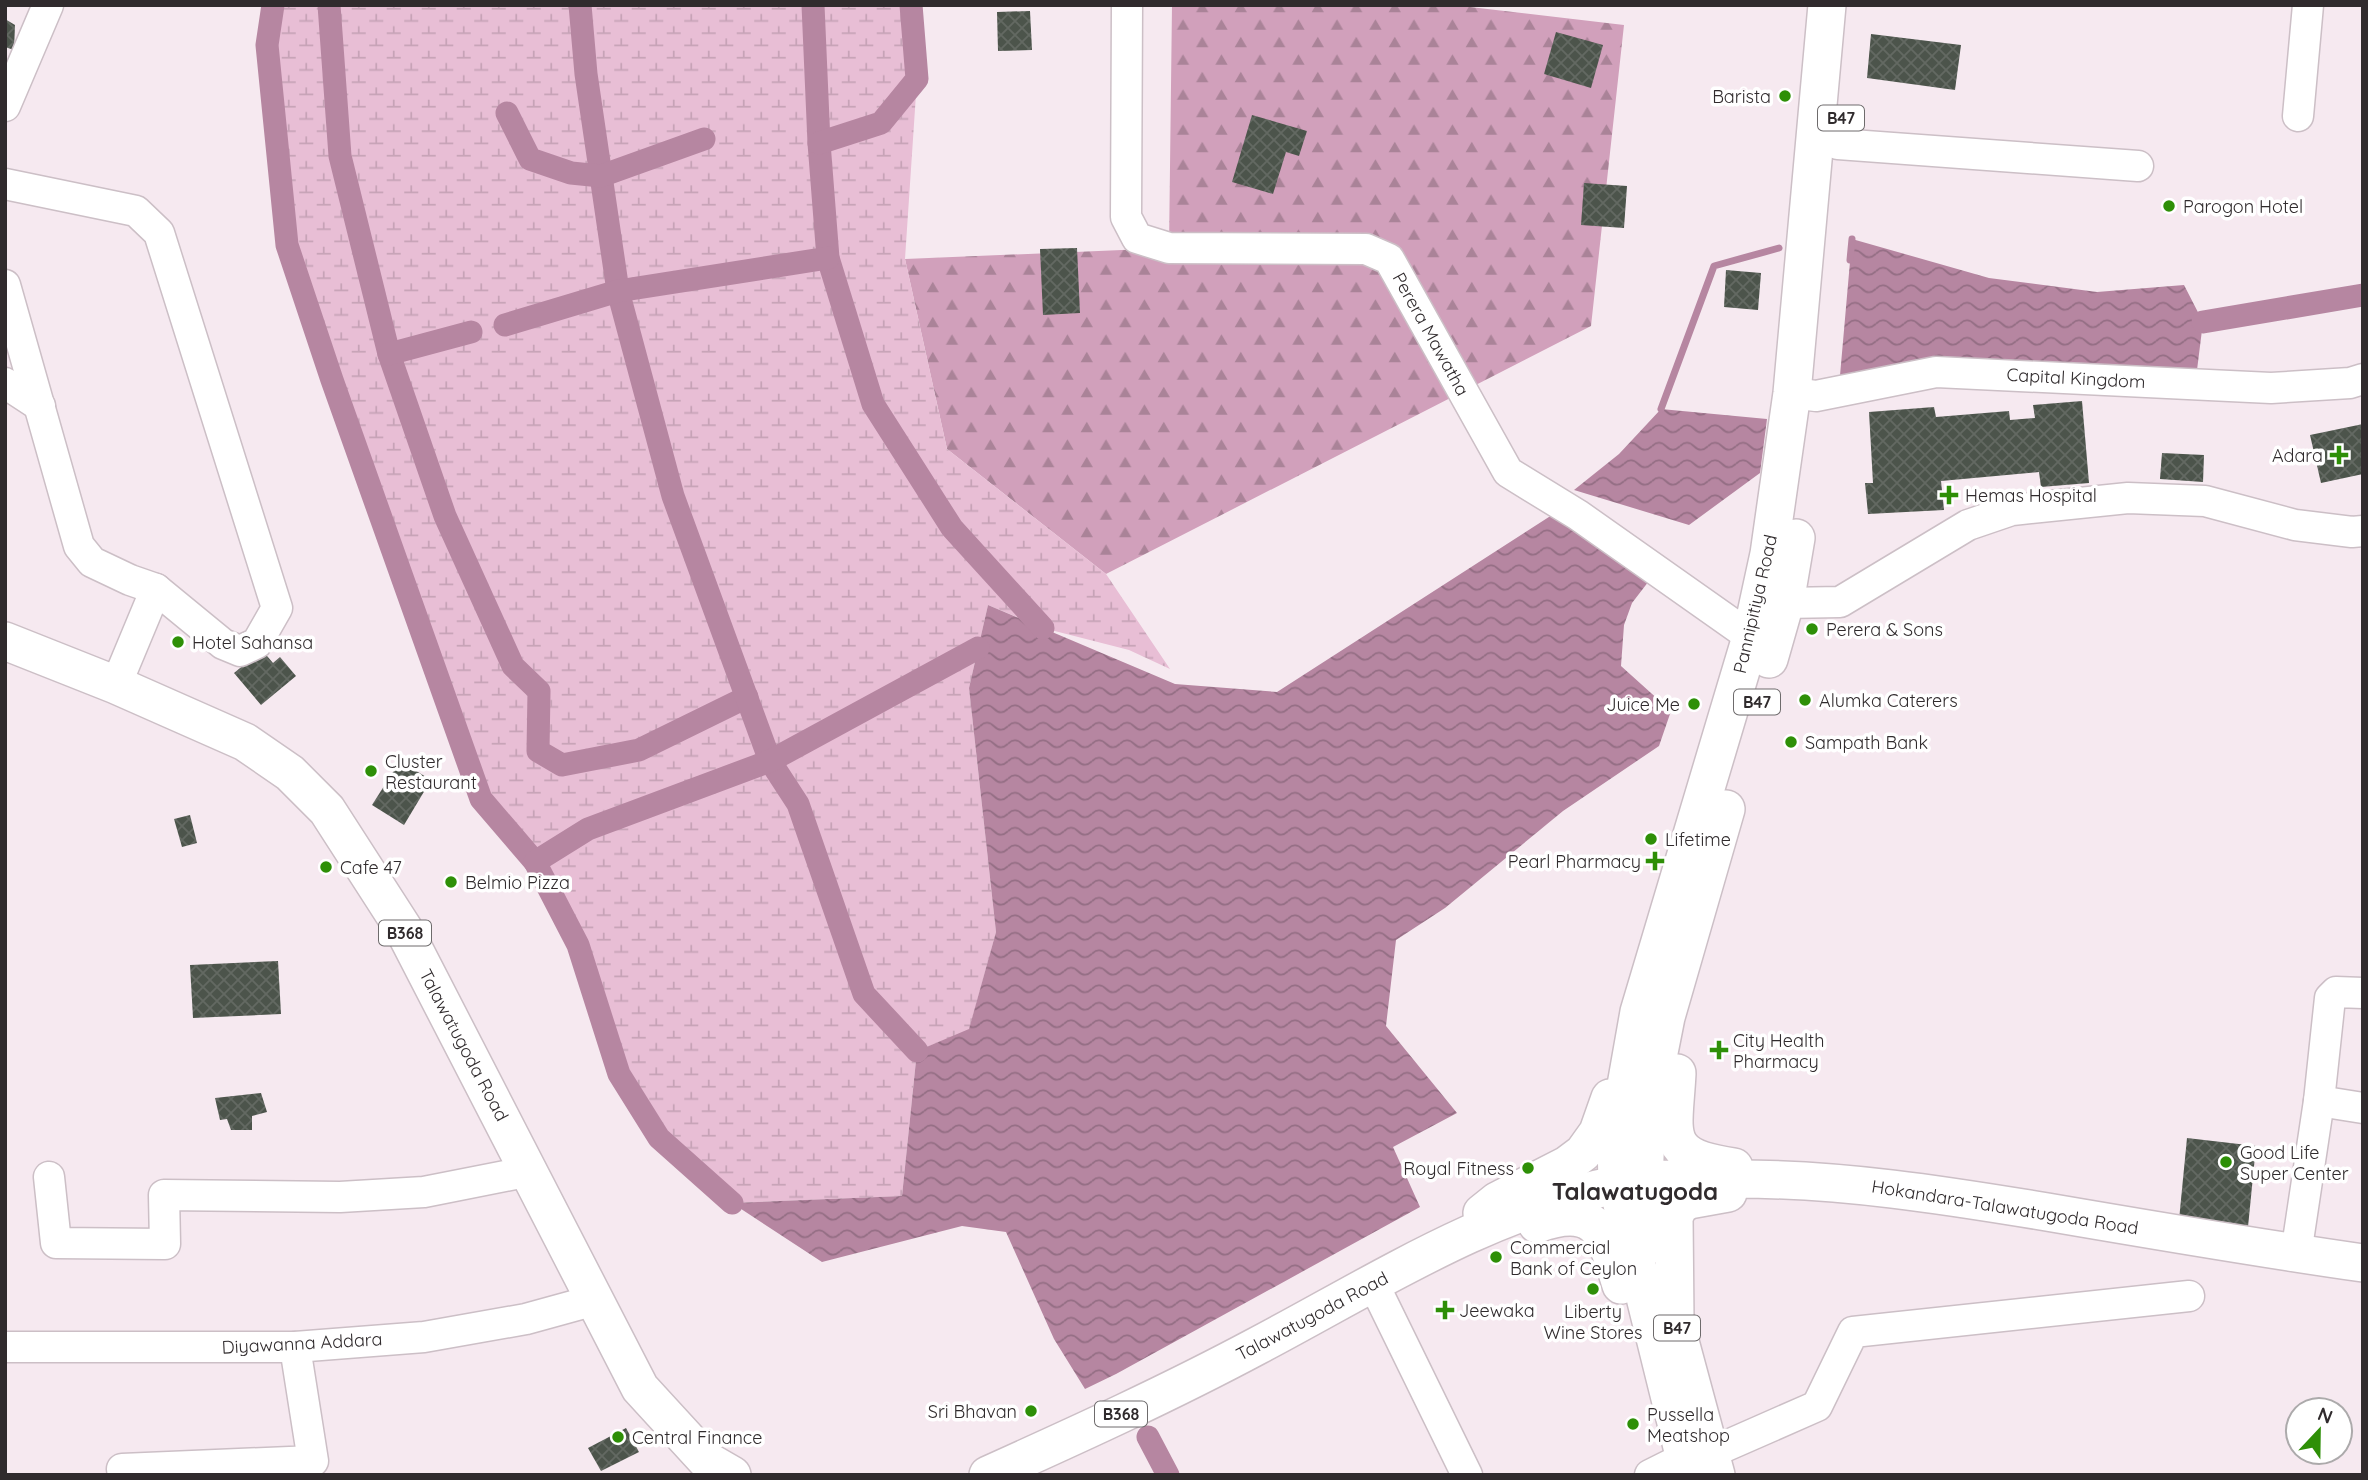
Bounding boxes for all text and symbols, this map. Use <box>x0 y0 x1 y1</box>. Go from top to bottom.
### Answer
place label: Barista <box>1712 85 1771 108</box>
marker: Barista <box>1777 88 1793 104</box>
road number: B47 <box>1818 106 1864 130</box>
place label: Parogon Hotel <box>2183 195 2303 218</box>
marker: Parogon Hotel <box>2161 198 2177 214</box>
street label: Perera Mawatha <box>1388 268 1474 400</box>
street label: Capital Kingdom <box>2006 363 2146 393</box>
place label: Adara <box>2272 444 2323 467</box>
marker: Adara <box>2329 445 2349 465</box>
place label: Hemas Hospital <box>1965 484 2097 507</box>
marker: Hemas Hospital <box>1939 485 1959 505</box>
street label: Pannipitiya Road <box>1728 532 1782 676</box>
place label: Perera & Sons <box>1826 618 1943 641</box>
marker: Perera & Sons <box>1804 621 1820 637</box>
place label: Hotel Sahansa <box>192 631 313 654</box>
marker: Hotel Sahansa <box>170 634 186 650</box>
place label: Alumka Caterers <box>1819 689 1958 712</box>
road number: B47 <box>1734 690 1780 715</box>
marker: Alumka Caterers <box>1797 692 1813 708</box>
place label: Juice Me <box>1606 693 1680 716</box>
marker: Juice Me <box>1686 696 1702 712</box>
place label: Sampath Bank <box>1805 731 1928 754</box>
marker: Sampath Bank <box>1783 734 1799 750</box>
place label: Cluster Restaurant <box>385 750 477 794</box>
marker: Cluster Restaurant <box>363 763 379 779</box>
place label: Lifetime <box>1665 828 1731 851</box>
marker: Lifetime <box>1643 831 1659 847</box>
place label: Pearl Pharmacy <box>1508 850 1641 873</box>
marker: Pearl Pharmacy <box>1647 853 1663 869</box>
place label: Cafe 47 <box>340 856 402 879</box>
marker: Cafe 47 <box>318 859 334 875</box>
place label: Belmio Pizza <box>465 871 570 894</box>
marker: Belmio Pizza <box>443 874 459 890</box>
road number: B368 <box>379 920 431 945</box>
street label: Talawatugoda Road <box>414 965 514 1125</box>
place label: City Health Pharmacy <box>1733 1029 1824 1073</box>
marker: City Health Pharmacy <box>1711 1042 1727 1058</box>
place label: Good Life Super Center <box>2240 1141 2349 1185</box>
marker: Good Life Super Center <box>2218 1154 2234 1170</box>
place label: Royal Fitness <box>1403 1157 1514 1180</box>
marker: Royal Fitness <box>1520 1160 1536 1176</box>
street label: Hokandara-Talawatugoda Road <box>1870 1175 2140 1239</box>
district label: Talawatugoda <box>1552 1176 1718 1206</box>
place label: Commercial Bank of Ceylon <box>1510 1236 1637 1280</box>
marker: Commercial Bank of Ceylon <box>1488 1249 1504 1265</box>
street label: Talawatugoda Road <box>1232 1266 1392 1366</box>
marker: Liberty Wine Stores <box>1585 1281 1601 1297</box>
place label: Jeewaka <box>1459 1299 1535 1322</box>
place label: Liberty Wine Stores <box>1544 1300 1642 1344</box>
marker: Jeewaka <box>1437 1302 1453 1318</box>
road number: B47 <box>1654 1316 1700 1340</box>
street label: Diyawanna Addara <box>221 1327 383 1359</box>
north arrow <box>2284 1396 2354 1466</box>
place label: Sri Bhavan <box>928 1400 1017 1423</box>
text: N <box>2314 1401 2336 1429</box>
road number: B368 <box>1095 1402 1147 1426</box>
marker: Sri Bhavan <box>1023 1403 1039 1419</box>
place label: Pussella Meatshop <box>1647 1403 1730 1447</box>
marker: Pussella Meatshop <box>1625 1416 1641 1432</box>
place label: Central Finance <box>632 1426 762 1449</box>
marker: Central Finance <box>610 1429 626 1445</box>

